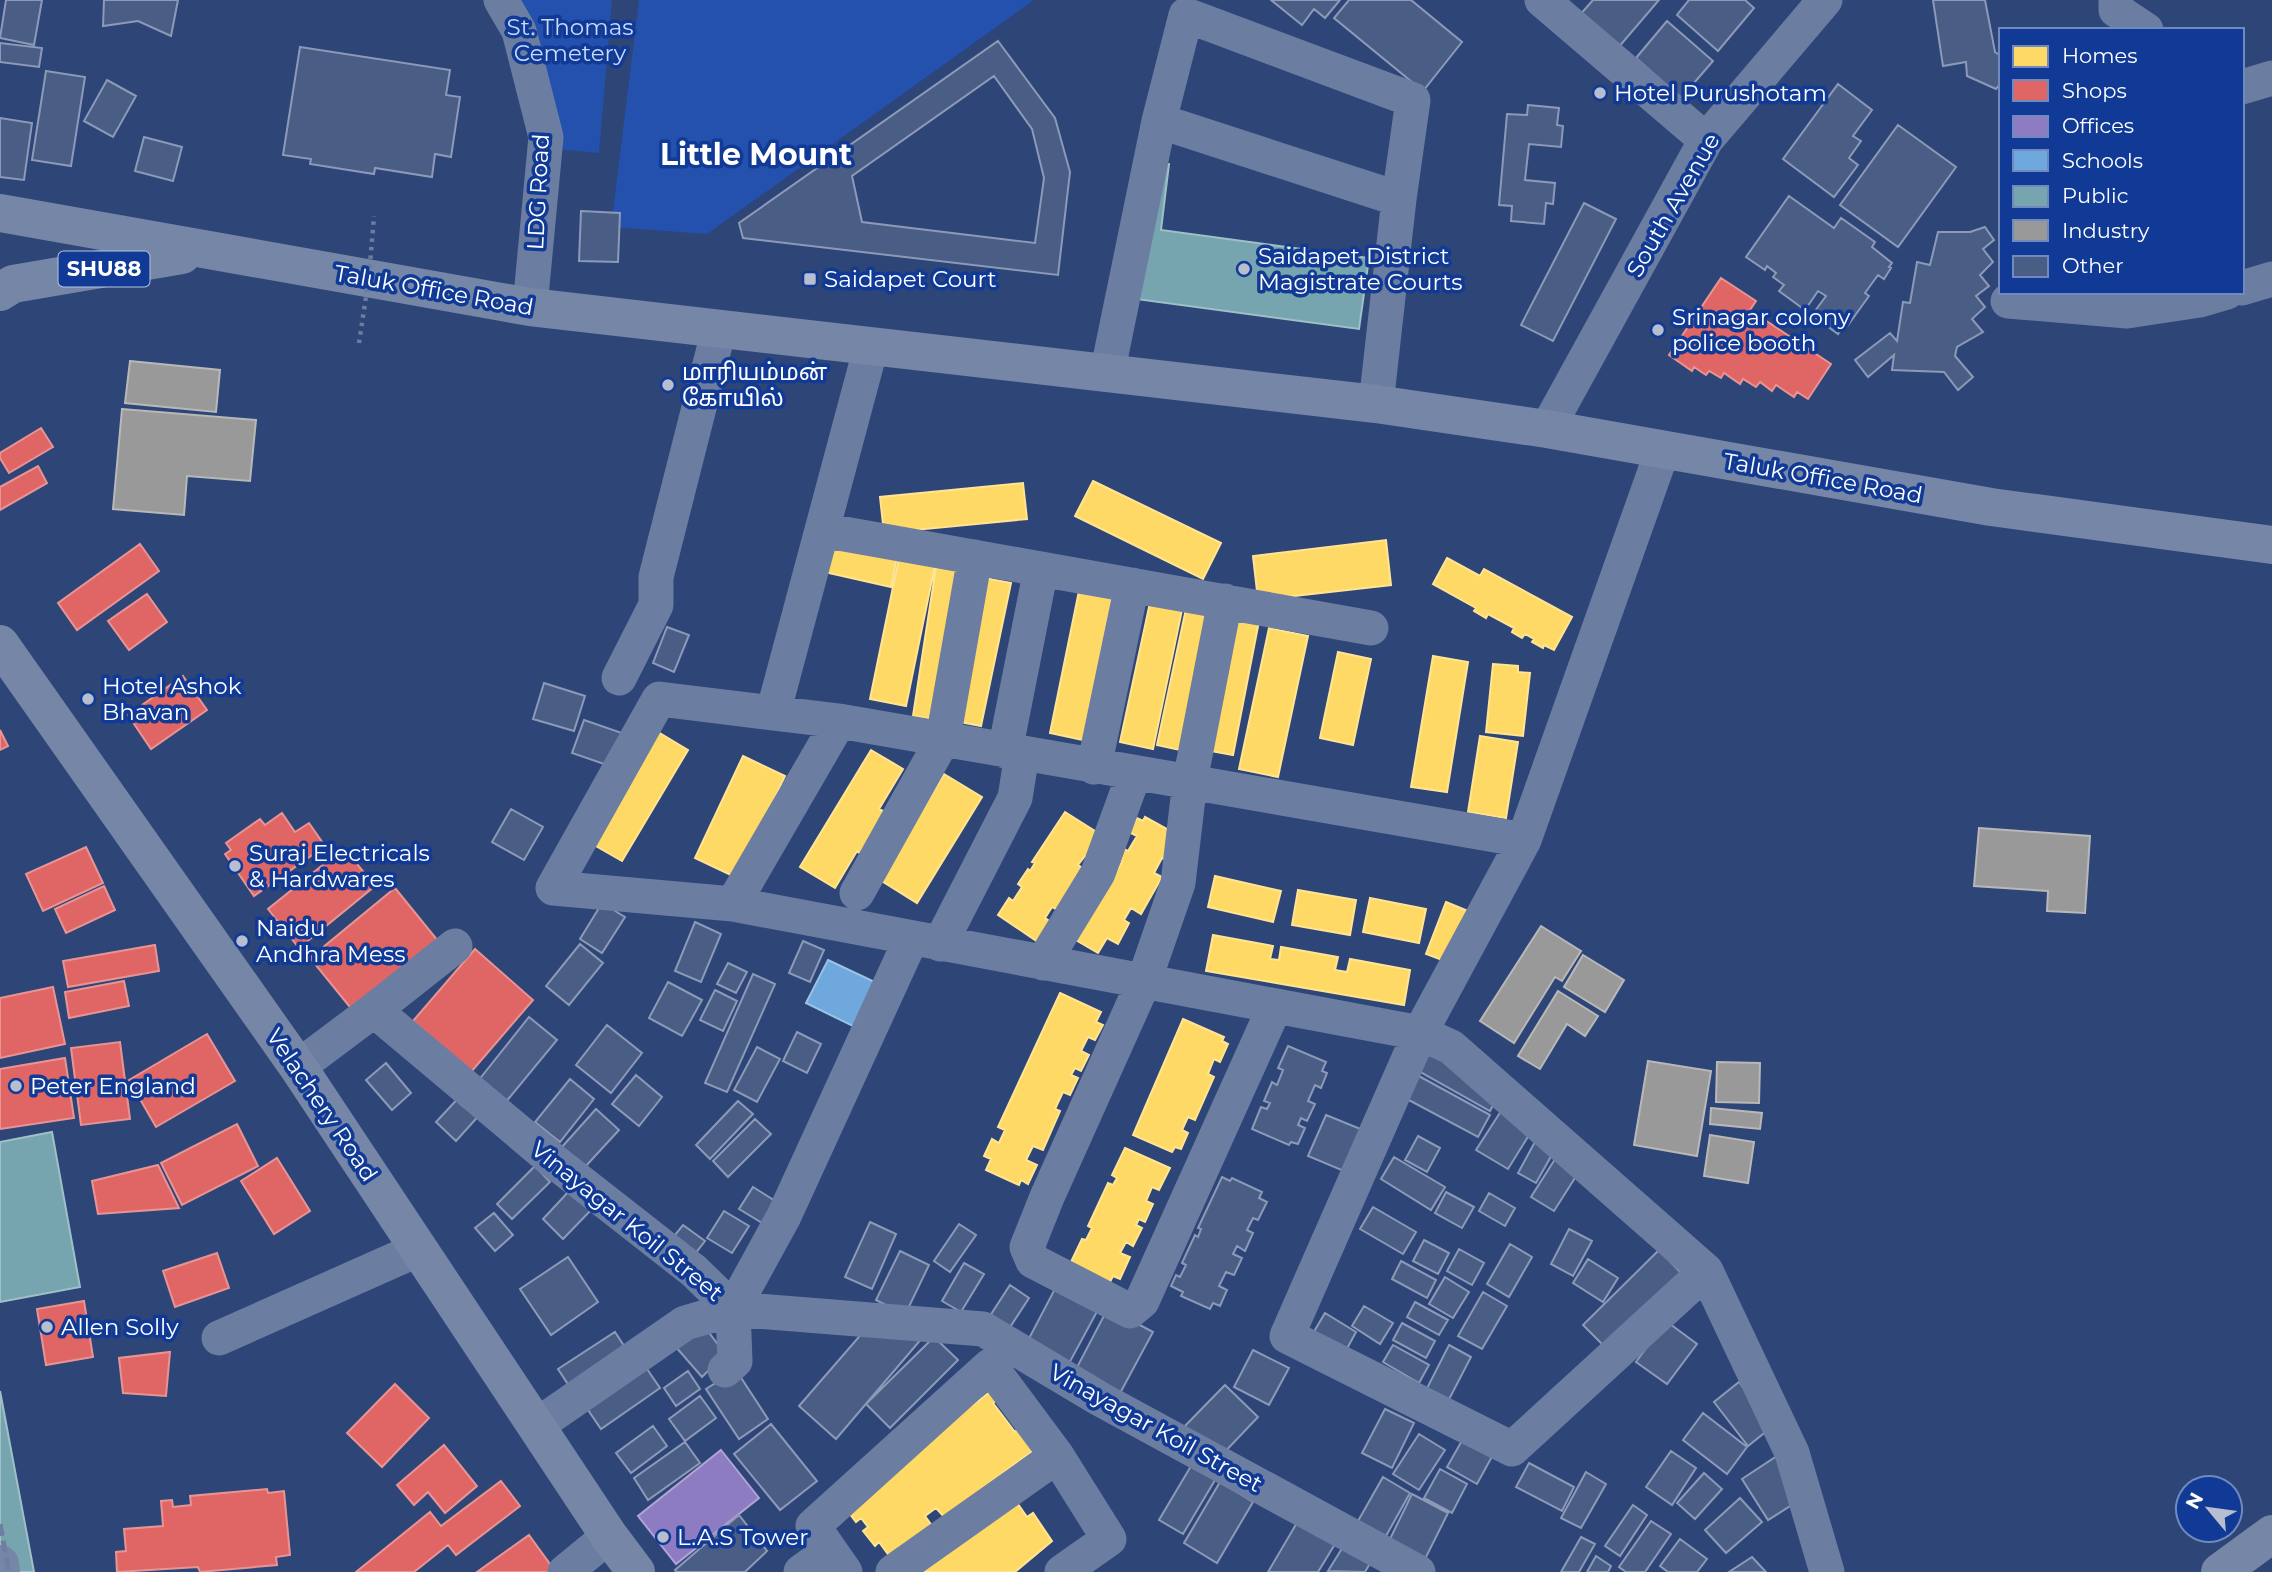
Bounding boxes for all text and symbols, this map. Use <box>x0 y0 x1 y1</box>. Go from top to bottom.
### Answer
park label: St. Thomas Cemetery <box>507 13 633 67</box>
legend <box>1999 28 2244 294</box>
text: Homes <box>2062 43 2137 68</box>
text: Shops <box>2062 78 2127 103</box>
place label: Hotel Purushotam <box>1614 79 1827 107</box>
marker: Hotel Purushotam <box>1592 85 1608 101</box>
text: Offices <box>2062 113 2134 138</box>
street label: South Avenue <box>1620 128 1726 282</box>
street label: LDG Road <box>521 133 555 251</box>
district label: Little Mount <box>660 136 852 173</box>
text: Schools <box>2062 148 2143 173</box>
text: Public <box>2062 183 2129 208</box>
text: Industry <box>2062 218 2150 243</box>
place label: Saidapet District Magistrate Courts <box>1258 242 1463 296</box>
road number: SHU88 <box>58 252 150 286</box>
text: Other <box>2062 253 2124 278</box>
street label: Taluk Office Road <box>332 259 536 321</box>
marker: Saidapet District Magistrate Courts <box>1236 261 1252 277</box>
place label: Saidapet Court <box>824 265 996 293</box>
marker: Saidapet Court <box>802 271 818 287</box>
place label: Srinagar colony police booth <box>1672 303 1851 357</box>
marker: Srinagar colony police booth <box>1650 322 1666 338</box>
place label: மாரியம்மன் கோயில் <box>682 358 827 412</box>
marker: மாரியம்மன் கோயில் <box>660 377 676 393</box>
street label: Taluk Office Road <box>1721 447 1925 509</box>
place label: Hotel Ashok Bhavan <box>102 672 242 726</box>
marker: Hotel Ashok Bhavan <box>80 691 96 707</box>
place label: Suraj Electricals & Hardwares <box>249 839 430 893</box>
marker: Suraj Electricals & Hardwares <box>227 858 243 874</box>
place label: Naidu Andhra Mess <box>256 914 405 968</box>
marker: Naidu Andhra Mess <box>234 933 250 949</box>
street label: Velachery Road <box>261 1023 383 1187</box>
place label: Peter England <box>30 1072 196 1100</box>
marker: Peter England <box>8 1078 24 1094</box>
street label: Vinayagar Koil Street <box>525 1135 729 1307</box>
place label: Allen Solly <box>61 1313 179 1341</box>
marker: Allen Solly <box>39 1319 55 1335</box>
street label: Vinayagar Koil Street <box>1045 1358 1267 1498</box>
north arrow <box>2174 1474 2244 1544</box>
text: N <box>2181 1489 2208 1513</box>
place label: L.A.S Tower <box>677 1523 808 1551</box>
marker: L.A.S Tower <box>655 1529 671 1545</box>

